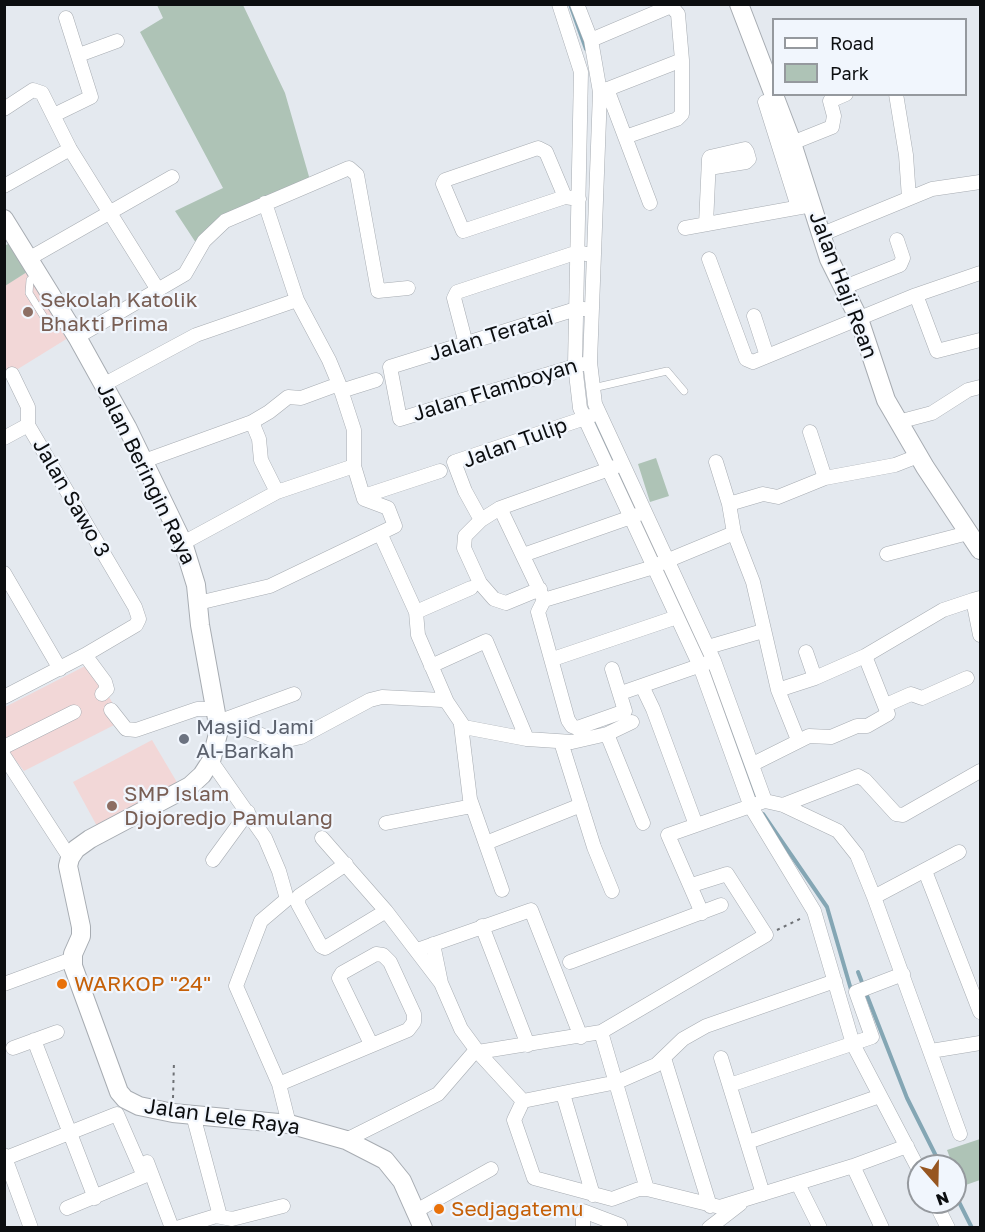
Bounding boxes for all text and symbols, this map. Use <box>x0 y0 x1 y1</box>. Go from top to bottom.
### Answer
legend <box>772 18 967 96</box>
text: Road <box>830 32 874 54</box>
text: Park <box>830 62 869 84</box>
street label: Jalan Haji Rean <box>803 208 883 362</box>
place label: Sekolah Katolik Bhakti Prima <box>40 287 198 337</box>
marker: Sekolah Katolik Bhakti Prima <box>21 305 35 319</box>
street label: Jalan Teratai <box>426 305 556 367</box>
street label: Jalan Flamboyan <box>410 353 580 427</box>
street label: Jalan Beringin Raya <box>91 379 201 569</box>
street label: Jalan Tulip <box>459 412 571 474</box>
street label: Jalan Sawo 3 <box>27 434 115 562</box>
place label: Masjid Jami Al-Barkah <box>196 714 314 764</box>
marker: Masjid Jami Al-Barkah <box>177 732 191 746</box>
place label: SMP Islam Djojoredjo Pamulang <box>124 781 333 831</box>
marker: SMP Islam Djojoredjo Pamulang <box>105 799 119 813</box>
place label: WARKOP "24" <box>74 971 211 997</box>
marker: WARKOP "24" <box>55 977 69 991</box>
street label: Jalan Lele Raya <box>143 1094 301 1140</box>
north arrow <box>907 1154 967 1214</box>
text: N <box>933 1188 952 1211</box>
place label: Sedjagatemu <box>451 1196 583 1222</box>
marker: Sedjagatemu <box>432 1202 446 1216</box>

